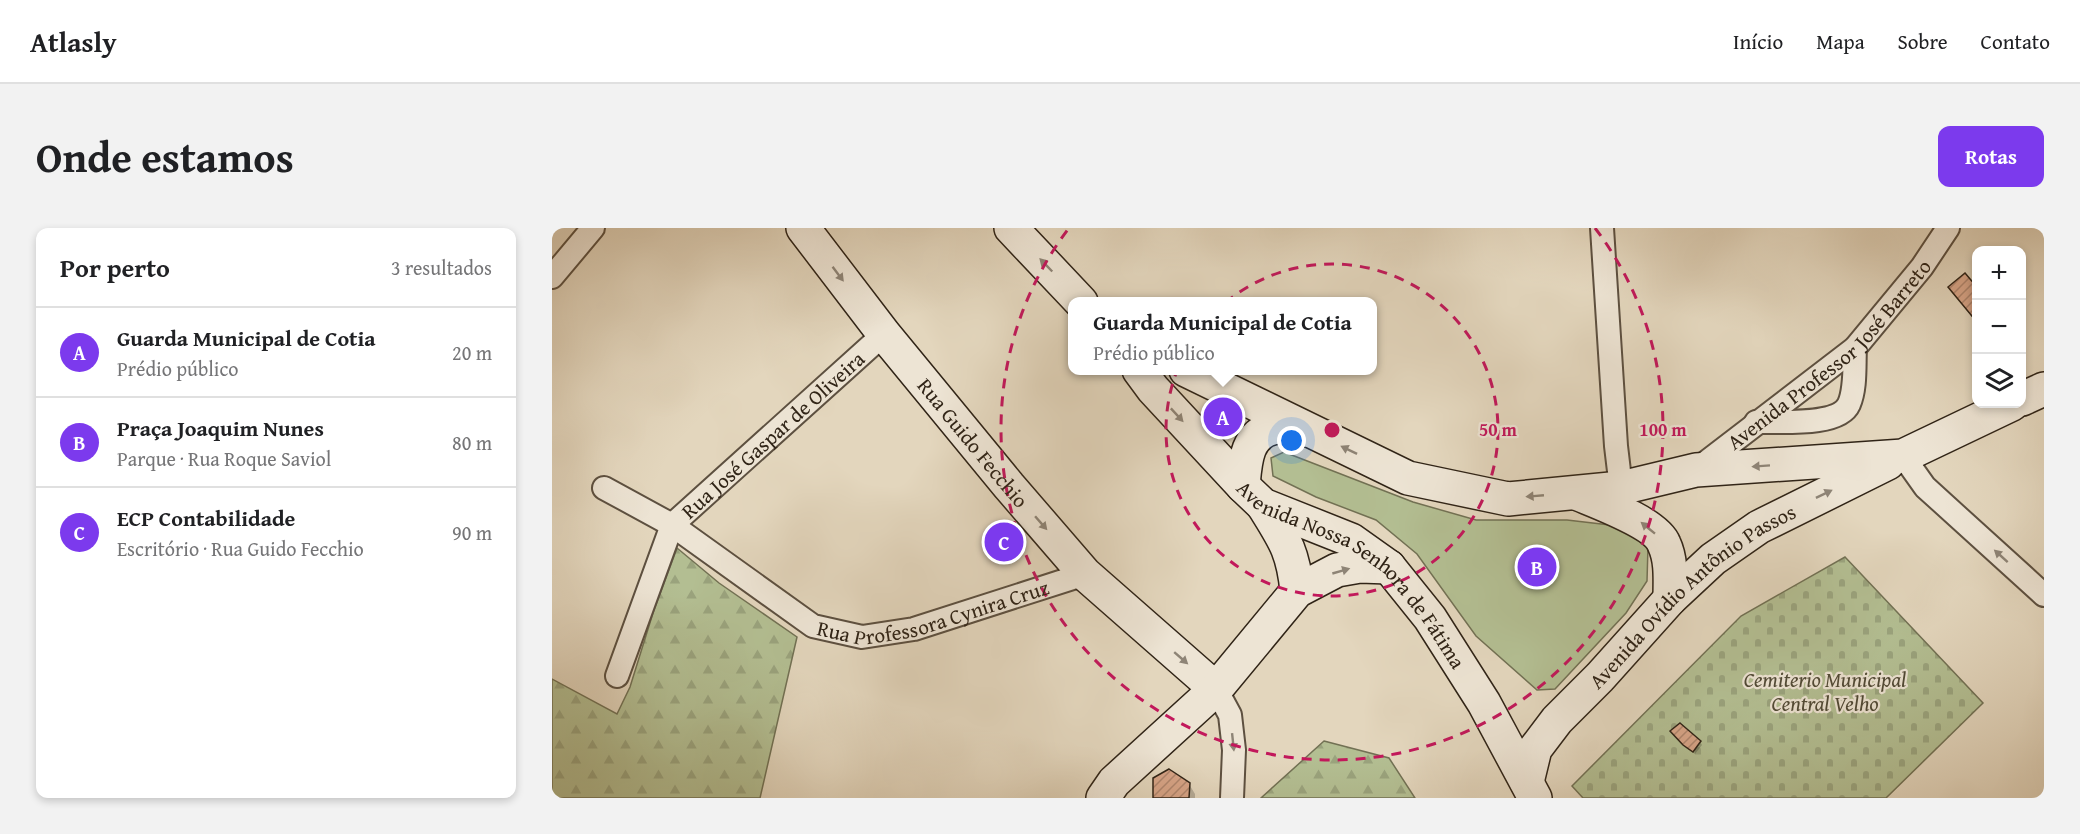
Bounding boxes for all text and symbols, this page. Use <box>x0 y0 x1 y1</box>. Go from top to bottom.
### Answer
text: Atlasly <box>30 21 117 62</box>
text: Início <box>1733 26 1783 57</box>
text: Mapa <box>1816 26 1865 57</box>
text: Sobre <box>1898 26 1948 57</box>
text: Contato <box>1981 26 2050 57</box>
text: Onde estamos <box>36 126 294 187</box>
button: Rotas <box>1938 126 2044 187</box>
map controls <box>1972 246 2026 408</box>
button: + <box>1972 246 2026 300</box>
text: Por perto <box>60 248 170 287</box>
text: 3 resultados <box>391 253 492 282</box>
street label: Avenida Professor José Barreto <box>1720 253 1938 457</box>
one-way arrow <box>1039 258 1053 272</box>
one-way arrow <box>832 267 844 282</box>
popup <box>1068 297 1377 375</box>
button: − <box>1972 300 2026 354</box>
text: Guarda Municipal de Cotia <box>1093 306 1352 338</box>
text: Guarda Municipal de Cotia <box>117 322 376 354</box>
text: A <box>73 338 86 367</box>
text: 20 m <box>452 338 492 367</box>
text: Prédio público <box>1093 338 1215 367</box>
street label: Rua José Gaspar de Oliveira <box>674 343 871 526</box>
text: Prédio público <box>117 354 239 383</box>
button: layers <box>1972 354 2026 408</box>
street label: Rua Guido Fecchio <box>910 371 1036 514</box>
pin: A <box>1204 394 1242 440</box>
one-way arrow <box>1170 407 1184 422</box>
text: Praça Joaquim Nunes <box>117 412 324 444</box>
text: 50 m <box>1479 416 1518 443</box>
text: 100 m <box>1639 416 1687 443</box>
centre of rings <box>1322 420 1342 440</box>
your location <box>1277 426 1306 455</box>
text: B <box>73 428 86 457</box>
text: 80 m <box>452 428 492 457</box>
text: Parque · Rua Roque Saviol <box>117 444 331 473</box>
one-way arrow <box>1340 445 1358 455</box>
one-way arrow <box>1751 461 1770 470</box>
street label: Avenida Nossa Senhora de Fátima <box>1230 473 1474 674</box>
one-way arrow <box>1815 490 1832 499</box>
one-way arrow <box>1526 491 1545 501</box>
street label: Avenida Ovídio Antônio Passos <box>1581 496 1801 696</box>
text: ECP Contabilidade <box>117 502 295 534</box>
one-way arrow <box>1034 515 1047 530</box>
text: C <box>74 518 85 547</box>
text: 90 m <box>452 518 492 547</box>
pin: C <box>984 520 1024 564</box>
one-way arrow <box>1640 522 1656 535</box>
text: Escritório · Rua Guido Fecchio <box>117 534 364 563</box>
pin: B <box>1518 544 1556 590</box>
one-way arrow <box>1993 549 2008 563</box>
one-way arrow <box>1332 565 1350 575</box>
street label: Rua Professora Cynira Cruz <box>814 571 1053 653</box>
one-way arrow <box>1173 651 1188 664</box>
park label: Cemiterio Municipal Central Velho <box>1744 664 1906 719</box>
one-way arrow <box>1228 732 1238 751</box>

